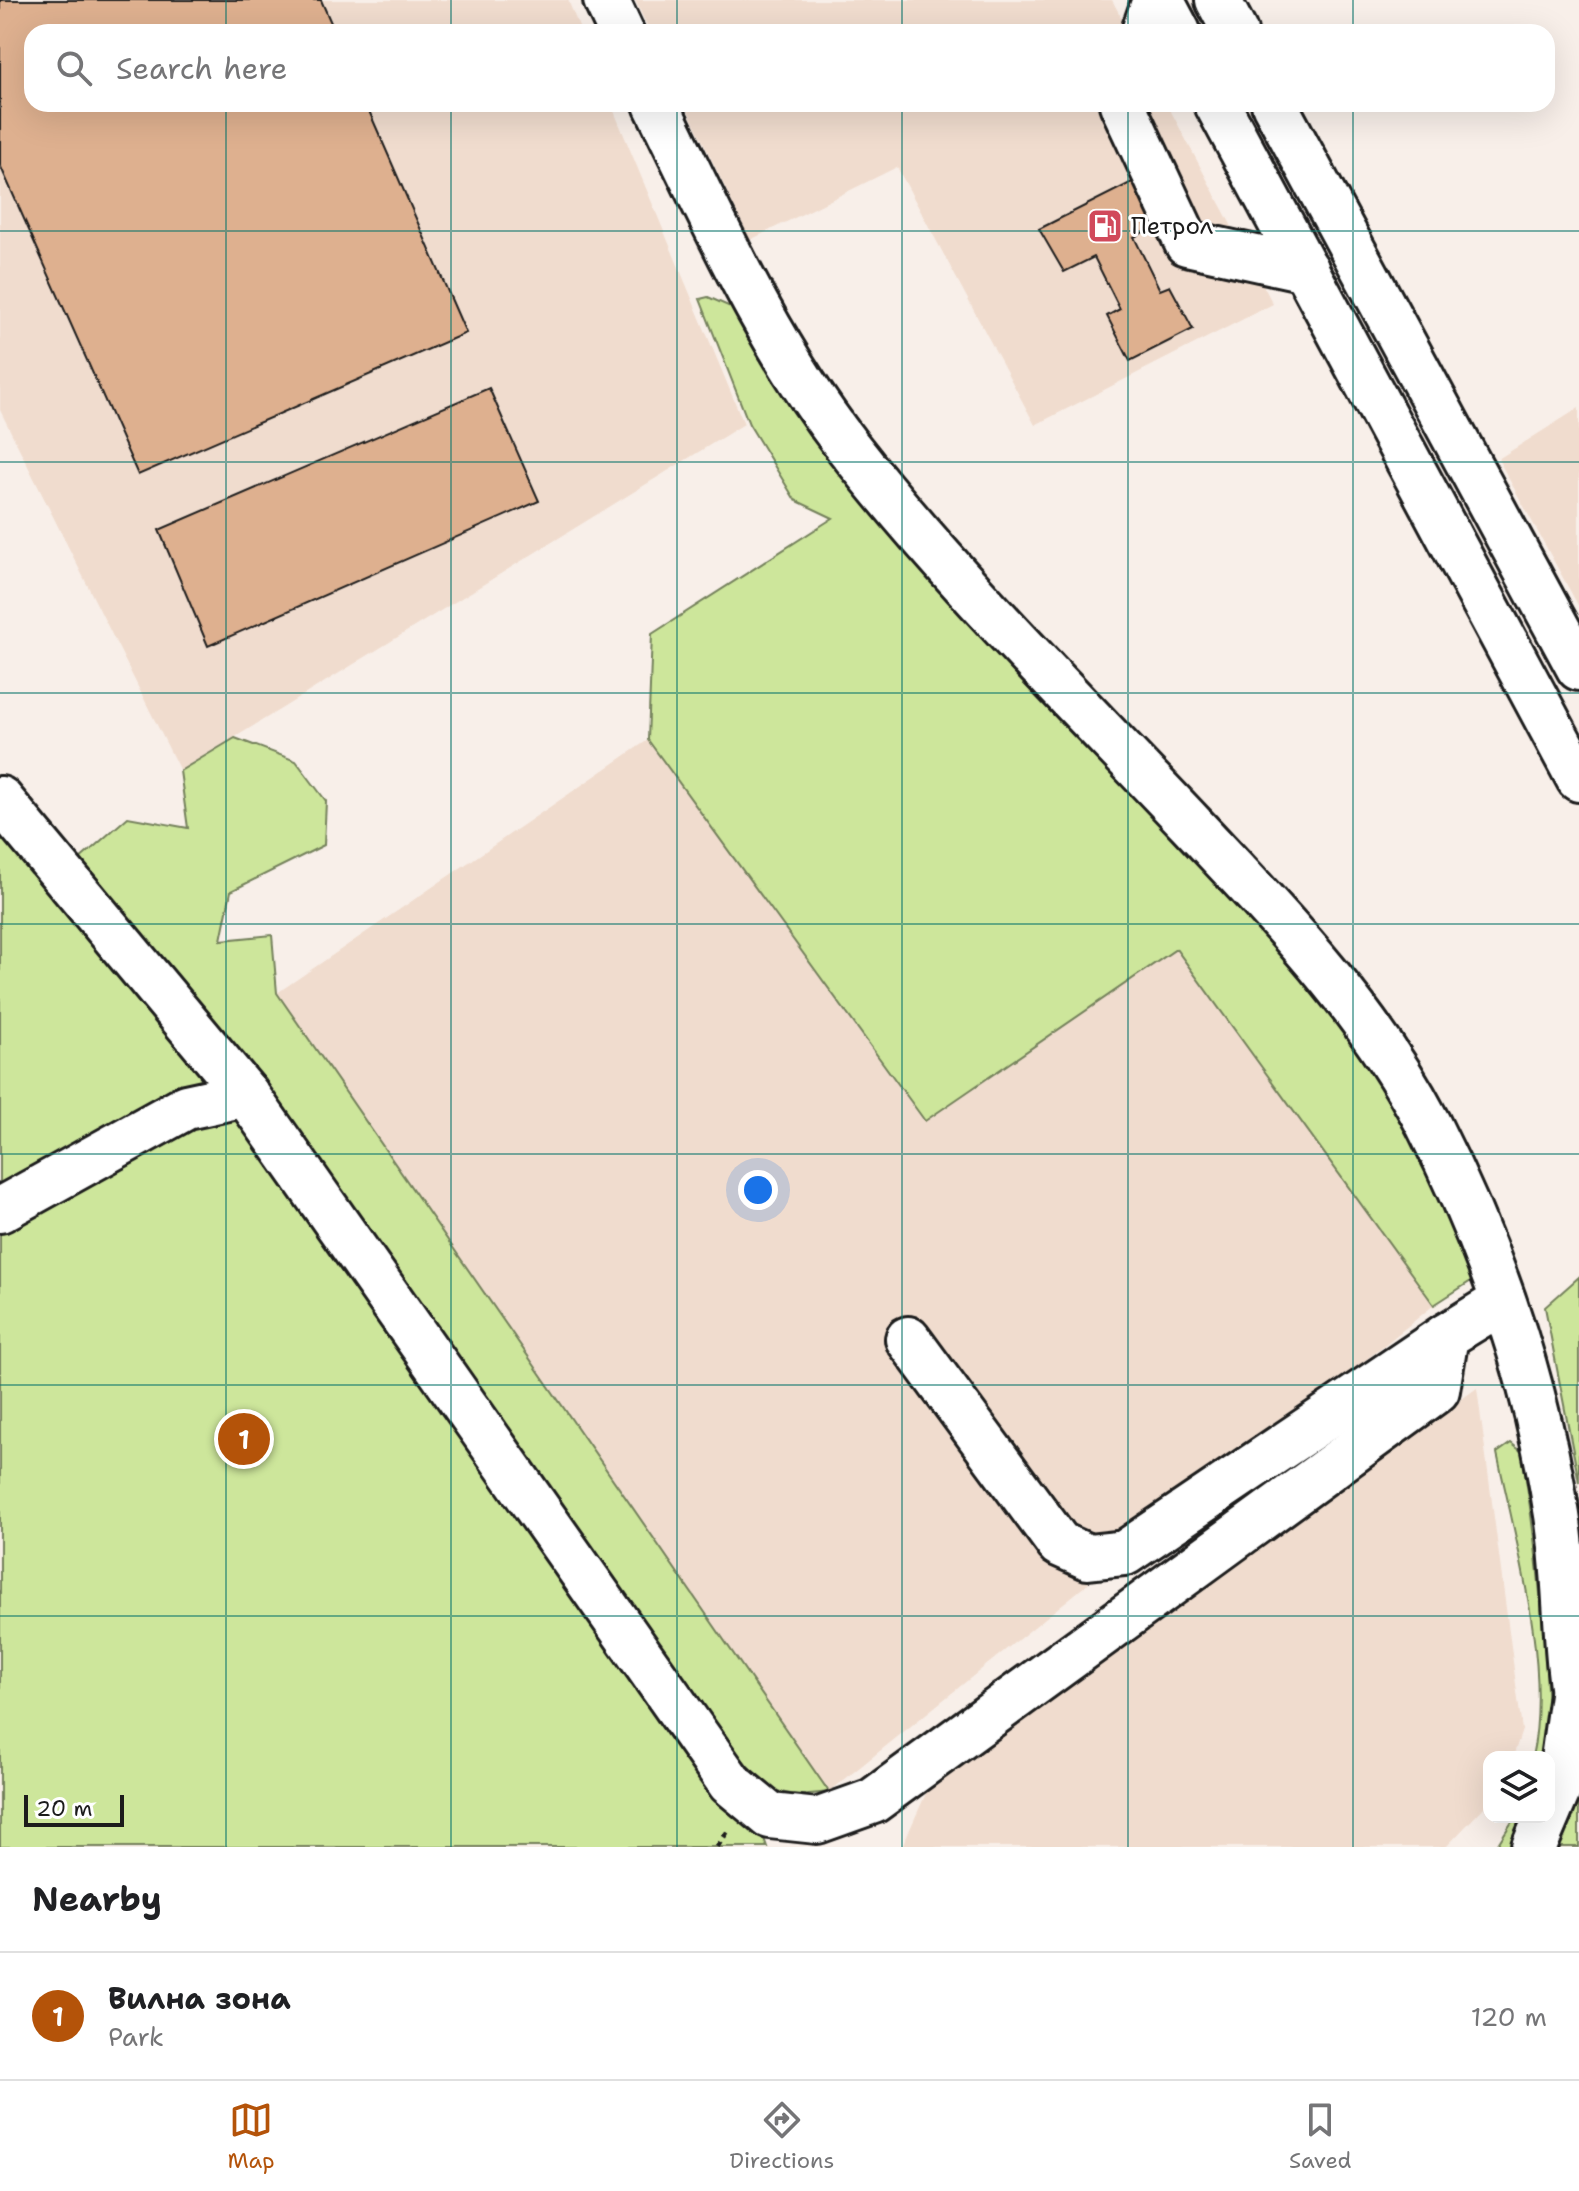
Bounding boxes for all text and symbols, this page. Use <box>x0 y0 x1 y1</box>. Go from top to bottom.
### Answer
search box <box>24 24 1555 112</box>
icon: search <box>52 46 96 90</box>
text: Search here <box>116 48 287 89</box>
fuel station icon: Петрол <box>1086 207 1124 245</box>
place label: Петрол <box>1131 210 1213 242</box>
your location <box>738 1170 778 1210</box>
pin: 1 <box>218 1409 270 1469</box>
map controls <box>1483 1751 1555 1823</box>
button: layers <box>1483 1751 1555 1823</box>
scale bar <box>24 1791 124 1827</box>
text: 20 m <box>36 1794 93 1823</box>
text: Nearby <box>32 1876 162 1922</box>
text: Вилна зона <box>108 1978 291 2019</box>
text: 1 <box>52 1999 64 2034</box>
text: 120 m <box>1471 1999 1547 2034</box>
text: Park <box>108 2019 164 2054</box>
tab: Map <box>227 2098 275 2175</box>
tab: Directions <box>729 2098 834 2175</box>
tab: Saved <box>1289 2098 1352 2175</box>

